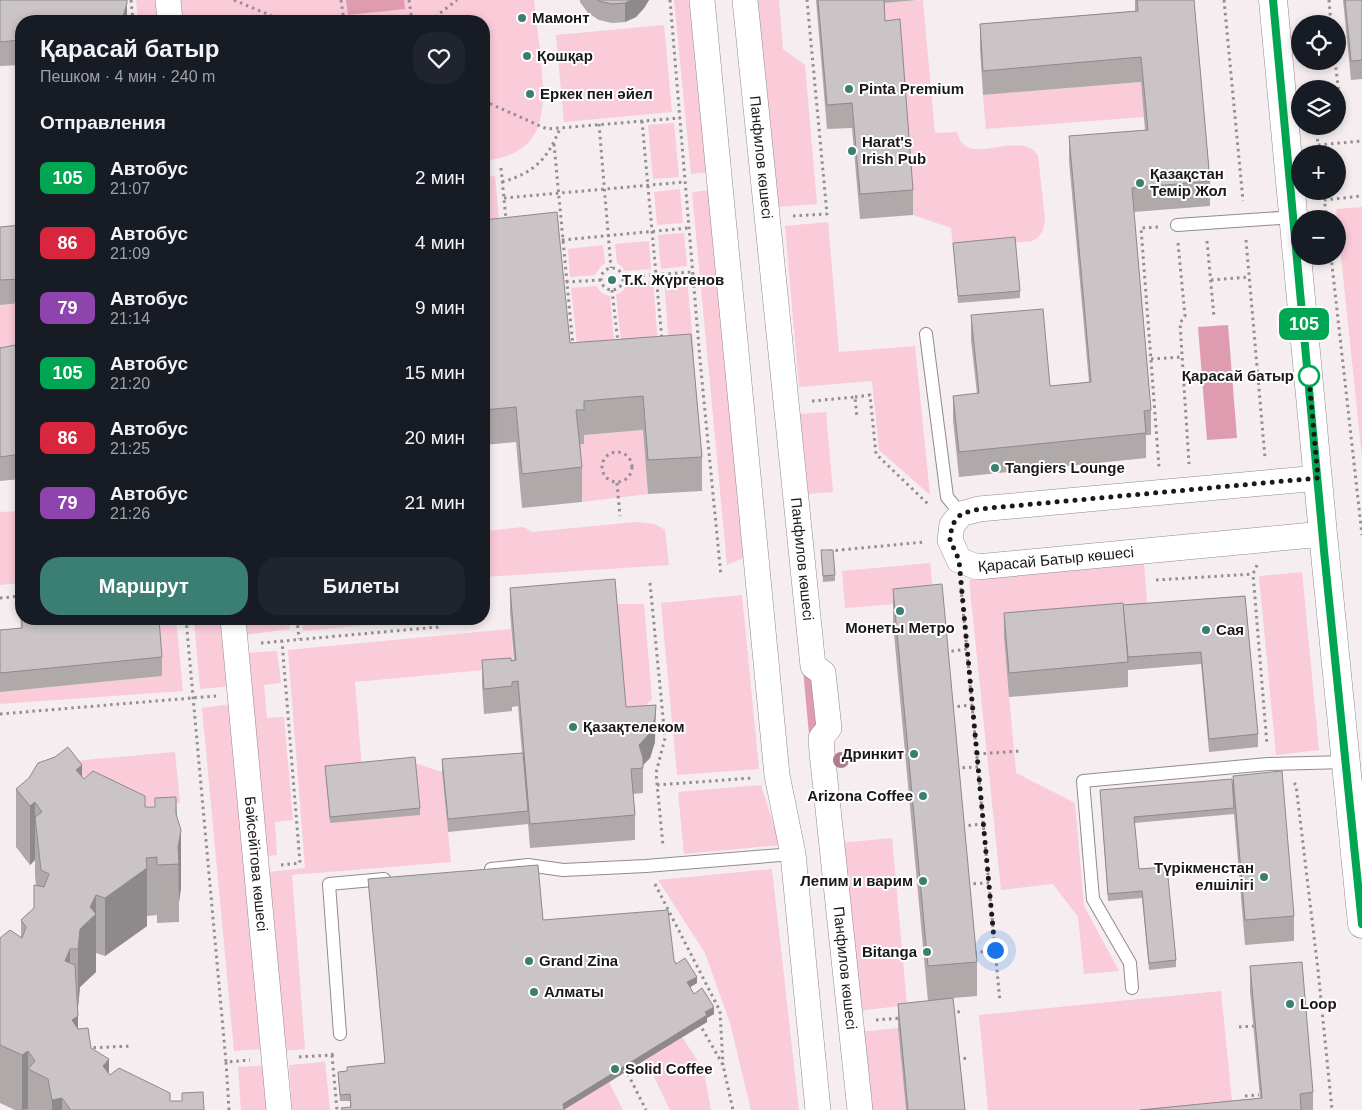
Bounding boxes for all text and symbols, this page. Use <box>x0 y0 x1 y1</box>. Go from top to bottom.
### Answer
place label: Мамонт <box>532 9 590 26</box>
marker: Мамонт <box>516 12 528 24</box>
map controls <box>1291 15 1346 265</box>
button: locate <box>1291 15 1346 70</box>
button: heart <box>413 32 465 84</box>
text: Қарасай батыр <box>40 35 220 62</box>
place label: Қошқар <box>537 47 593 64</box>
marker: Қошқар <box>521 50 533 62</box>
text: Пешком · 4 мин · 240 m <box>40 68 215 85</box>
place label: Pinta Premium <box>859 80 964 97</box>
button: layers <box>1291 80 1346 135</box>
marker: Pinta Premium <box>843 83 855 95</box>
place label: Еркек пен әйел <box>540 85 653 102</box>
marker: Еркек пен әйел <box>524 88 536 100</box>
street label: Панфилов көшесі <box>747 95 776 220</box>
text: Отправления <box>40 112 166 133</box>
place label: Harat's Irish Pub <box>862 133 926 167</box>
marker: Harat's Irish Pub <box>846 145 858 157</box>
button: + <box>1291 145 1346 200</box>
text: Автобус <box>110 158 188 179</box>
place label: Қазақстан Темір Жол <box>1150 165 1227 199</box>
text: 2 мин <box>415 167 465 188</box>
text: 105 <box>52 168 83 188</box>
marker: Қазақстан Темір Жол <box>1134 177 1146 189</box>
text: 21:07 <box>110 180 150 197</box>
button: − <box>1291 210 1346 265</box>
text: Автобус <box>110 223 188 244</box>
text: 4 мин <box>415 232 465 253</box>
text: 86 <box>57 233 78 253</box>
text: 21:09 <box>110 245 150 262</box>
place label: Т.К. Жүргенов <box>622 271 724 288</box>
marker: Т.К. Жүргенов <box>606 274 618 286</box>
text: Автобус <box>110 288 188 309</box>
text: 9 мин <box>415 297 465 318</box>
text: 79 <box>57 298 78 318</box>
line badge: 105 <box>1275 308 1333 340</box>
text: 21:14 <box>110 310 150 327</box>
text: 105 <box>1289 314 1319 334</box>
text: Автобус <box>110 353 188 374</box>
text: 15 мин <box>404 362 465 383</box>
text: 105 <box>52 363 83 383</box>
marker: Қарасай батыр <box>1298 365 1320 387</box>
place label: Қарасай батыр <box>1182 367 1294 384</box>
text: 21:20 <box>110 375 150 392</box>
text: Автобус <box>110 418 188 439</box>
text: 20 мин <box>404 427 465 448</box>
text: 86 <box>57 428 78 448</box>
text: 21:25 <box>110 440 150 457</box>
place label: Tangiers Lounge <box>1005 459 1125 476</box>
marker: Tangiers Lounge <box>989 462 1001 474</box>
text: Автобус <box>110 483 188 504</box>
text: 21 мин <box>404 492 465 513</box>
text: 79 <box>57 493 78 513</box>
street label: Панфилов көшесі <box>788 497 817 621</box>
text: 21:26 <box>110 505 150 522</box>
street label: Қарасай Батыр көшесі <box>977 543 1135 575</box>
button: Маршрут <box>40 557 248 615</box>
button: Билеты <box>258 557 465 615</box>
marker: Монеты Метро <box>894 605 906 617</box>
place label: Монеты Метро <box>845 619 955 636</box>
place label: Сая <box>1216 621 1244 638</box>
marker: Сая <box>1200 624 1212 636</box>
place label: Қазақтелеком <box>583 718 685 735</box>
marker: Қазақтелеком <box>567 721 579 733</box>
place label: Дринкит <box>842 745 904 762</box>
marker: Дринкит <box>908 748 920 760</box>
place label: Arizona Coffee <box>807 787 913 804</box>
marker: Arizona Coffee <box>917 790 929 802</box>
street label: Бәйсейітова көшесі <box>242 796 271 932</box>
place label: Түрікменстан елшілігі <box>1154 859 1254 893</box>
marker: Түрікменстан елшілігі <box>1258 871 1270 883</box>
place label: Лепим и варим <box>800 872 913 889</box>
marker: Лепим и варим <box>917 875 929 887</box>
street label: Панфилов көшесі <box>830 905 860 1030</box>
your location <box>983 938 1008 963</box>
place label: Bitanga <box>862 943 918 960</box>
marker: Bitanga <box>921 946 933 958</box>
place label: Grand Zina <box>539 952 619 969</box>
marker: Grand Zina <box>523 955 535 967</box>
place label: Алматы <box>544 983 604 1000</box>
marker: Алматы <box>528 986 540 998</box>
place label: Loop <box>1300 995 1337 1012</box>
marker: Loop <box>1284 998 1296 1010</box>
place label: Solid Coffee <box>625 1060 713 1077</box>
marker: Solid Coffee <box>609 1063 621 1075</box>

